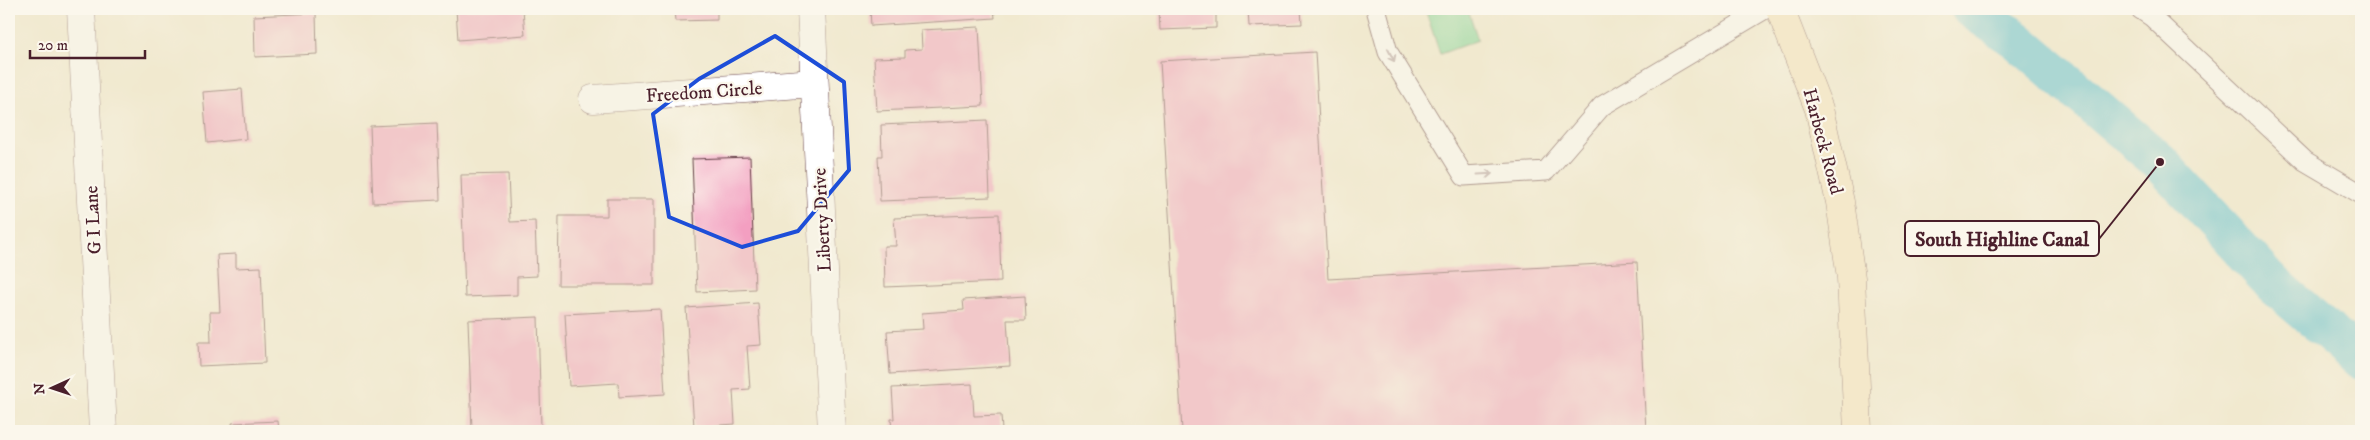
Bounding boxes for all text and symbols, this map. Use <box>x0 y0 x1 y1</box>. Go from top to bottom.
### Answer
scale bar <box>30 28 145 60</box>
text: 20 m <box>38 36 68 55</box>
one-way arrow <box>1387 47 1396 62</box>
street label: Freedom Circle <box>645 77 763 108</box>
street label: Harbeck Road <box>1797 86 1848 197</box>
street label: Liberty Drive <box>808 167 837 272</box>
one-way arrow <box>1477 170 1493 179</box>
street label: G I Lane <box>80 185 107 255</box>
callout: South Highline Canal <box>1905 221 2099 256</box>
text: South Highline Canal <box>1915 228 2090 253</box>
north arrow <box>28 362 78 412</box>
text: N <box>31 382 49 395</box>

